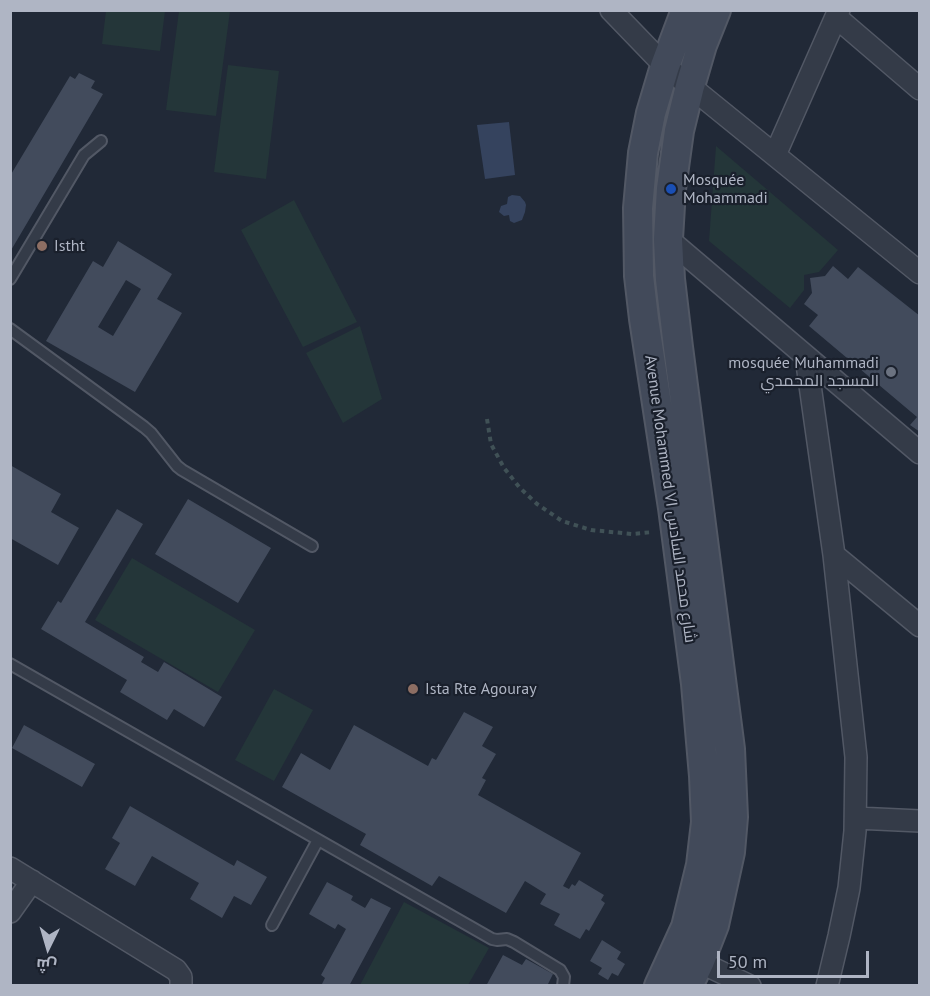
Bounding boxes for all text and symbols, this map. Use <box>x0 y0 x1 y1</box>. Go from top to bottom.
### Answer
place label: Mosquée Mohammadi <box>683 170 768 208</box>
marker: Mosquée Mohammadi <box>664 182 678 196</box>
place label: Istht <box>54 236 85 256</box>
marker: Istht <box>35 239 49 253</box>
place label: mosquée Muhammadi المسجد المحمدي <box>728 353 879 391</box>
street label: Avenue Mohammed VI شارع محمد السادس <box>640 354 700 644</box>
marker: mosquée Muhammadi المسجد المحمدي <box>884 365 898 379</box>
place label: Ista Rte Agouray <box>425 679 537 699</box>
marker: Ista Rte Agouray <box>406 682 420 696</box>
north arrow <box>18 918 78 978</box>
scale bar <box>720 939 872 977</box>
text: 50 m <box>728 950 767 973</box>
text: ش <box>35 955 58 977</box>

